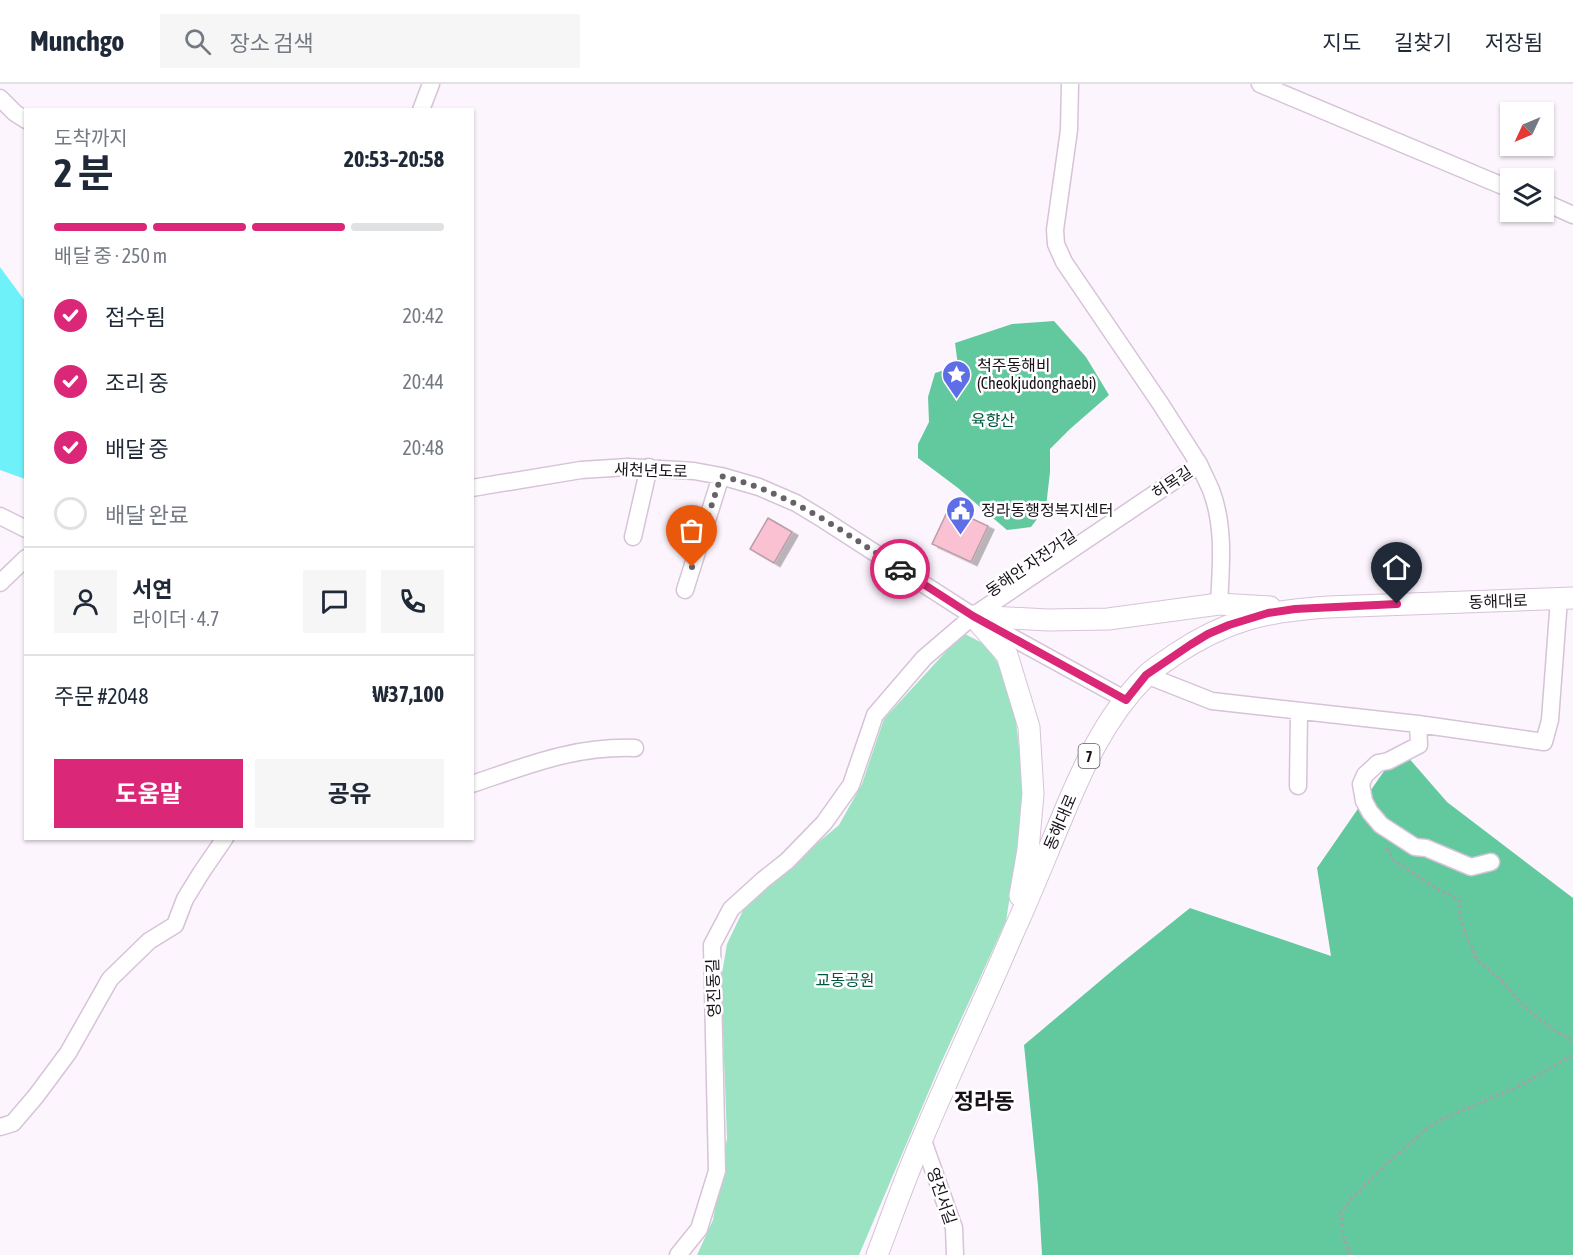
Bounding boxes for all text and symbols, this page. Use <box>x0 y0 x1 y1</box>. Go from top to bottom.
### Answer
search box <box>160 14 580 68</box>
text: Munchgo <box>30 25 124 57</box>
icon: search <box>181 25 214 58</box>
text: 장소 검색 <box>229 30 313 56</box>
text: 지도 <box>1322 30 1361 54</box>
text: 길찾기 <box>1394 30 1452 54</box>
text: 저장됨 <box>1485 30 1543 54</box>
north arrow <box>1500 102 1554 156</box>
map controls <box>1500 102 1554 222</box>
text: 도착까지 <box>54 126 128 149</box>
text: 20:53–20:58 <box>344 146 444 172</box>
text: 2 분 <box>54 151 114 195</box>
button: layers <box>1500 168 1554 222</box>
text: 배달 중 · 250 m <box>54 244 167 267</box>
icon: check <box>54 299 87 332</box>
text: 접수됨 <box>105 304 166 330</box>
text: 20:42 <box>402 304 444 327</box>
place label: 척주동해비 (Cheokjudonghaebi) <box>977 356 1096 393</box>
place icon: 척주동해비 (Cheokjudonghaebi) <box>940 358 972 400</box>
icon: check <box>54 365 87 398</box>
text: 조리 중 <box>105 370 169 396</box>
text: 20:44 <box>402 370 444 393</box>
park label: 육향산 <box>971 411 1015 429</box>
icon: check <box>54 431 87 464</box>
text: 배달 중 <box>105 436 169 462</box>
text: 20:48 <box>402 436 444 459</box>
street label: 새천년도로 <box>614 460 688 480</box>
street label: 허목길 <box>1149 462 1195 502</box>
public building icon: 정라동행정복지센터 <box>944 494 976 536</box>
place label: 정라동행정복지센터 <box>981 501 1113 519</box>
text: 배달 완료 <box>105 502 189 528</box>
pin <box>666 505 717 567</box>
icon: bag <box>675 514 708 547</box>
street label: 동해안 자전거길 <box>982 526 1080 600</box>
courier <box>870 539 930 599</box>
pin <box>1371 542 1422 604</box>
icon: home <box>1380 551 1413 584</box>
icon: car <box>884 553 917 586</box>
button: person <box>54 570 117 633</box>
button: chat <box>303 570 366 633</box>
button: phone <box>381 570 444 633</box>
text: 서연 <box>132 576 172 602</box>
street label: 동해대로 <box>1468 591 1528 611</box>
text: 라이더 · 4.7 <box>132 607 219 630</box>
text: ₩37,100 <box>372 681 444 707</box>
text: 주문 #2048 <box>54 683 149 709</box>
road number: 7 <box>1078 744 1100 768</box>
button: 도움말 <box>54 759 243 828</box>
button: 공유 <box>255 759 444 828</box>
street label: 동해대로 <box>1040 791 1080 853</box>
street label: 영진동길 <box>703 958 723 1018</box>
park label: 교동공원 <box>816 971 874 989</box>
district label: 정라동 <box>954 1088 1014 1114</box>
street label: 영진서길 <box>924 1165 960 1227</box>

